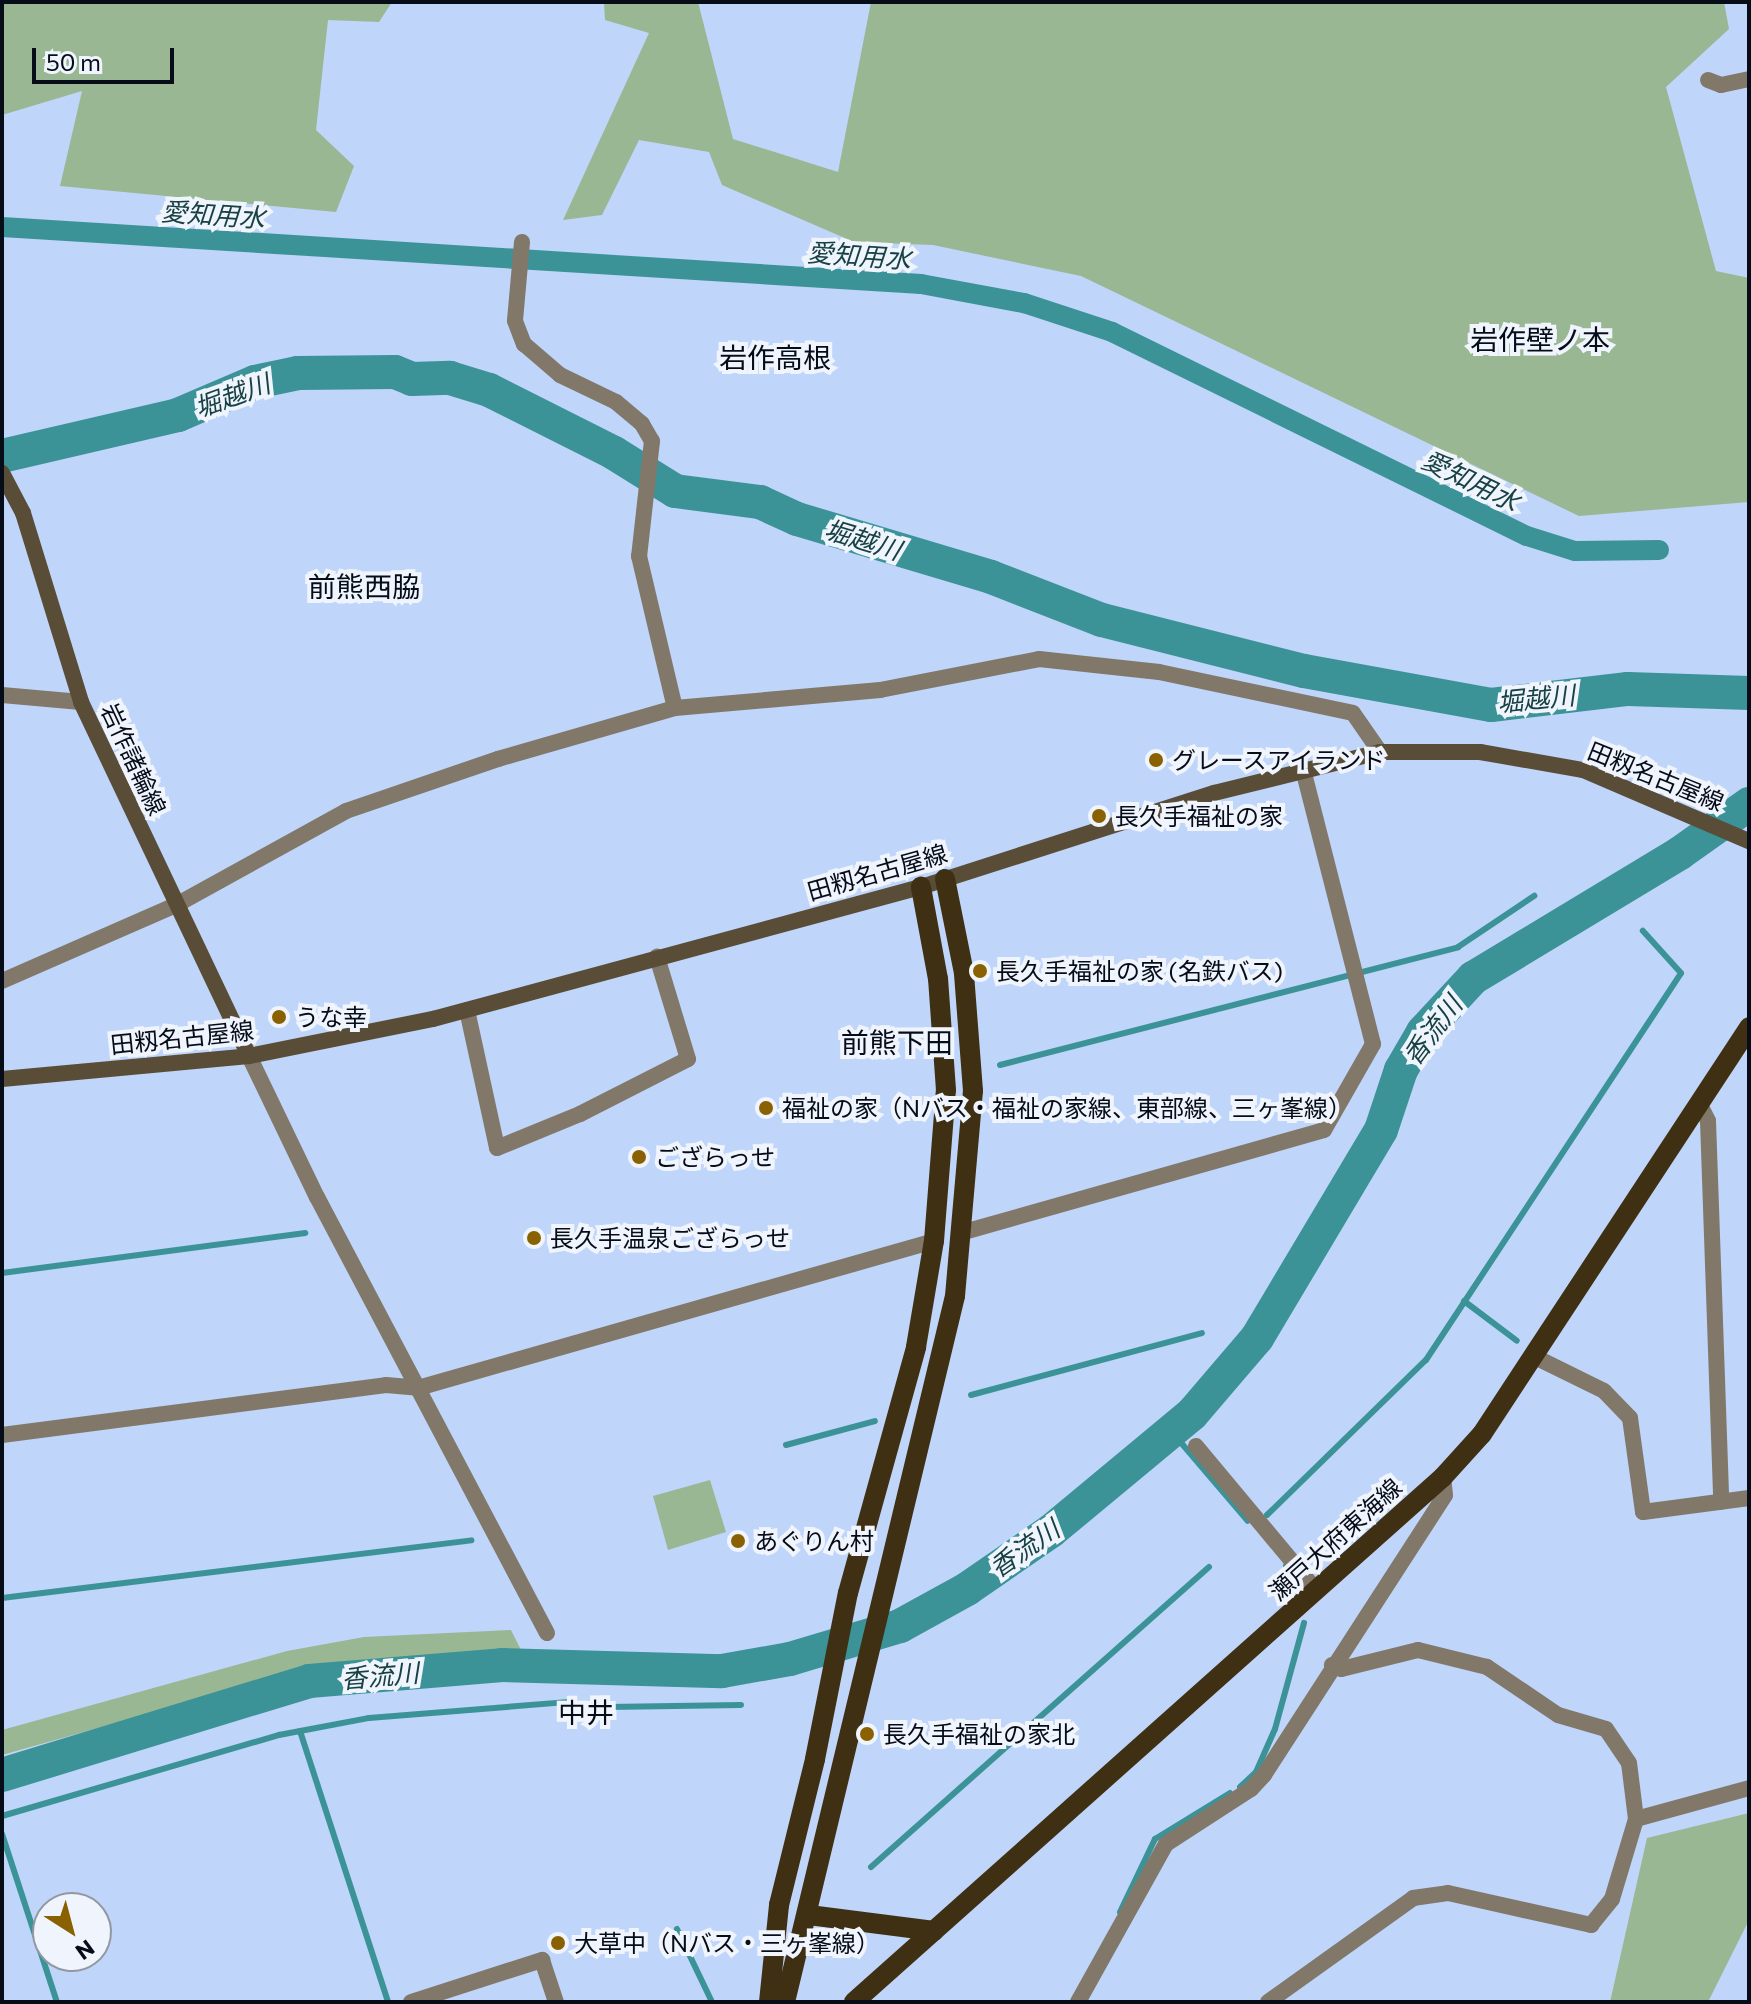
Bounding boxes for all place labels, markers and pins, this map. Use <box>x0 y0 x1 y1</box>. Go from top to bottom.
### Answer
place label: グレースアイランド <box>1172 746 1388 774</box>
marker: グレースアイランド <box>1147 751 1165 769</box>
place label: 長久手福祉の家 <box>1115 802 1283 830</box>
marker: 長久手福祉の家 <box>1090 807 1108 825</box>
place label: 長久手福祉の家 (名鉄バス) <box>996 957 1283 985</box>
marker: 長久手福祉の家 (名鉄バス) <box>971 962 989 980</box>
place label: うな幸 <box>295 1003 367 1031</box>
marker: うな幸 <box>270 1008 288 1026</box>
place label: 福祉の家（Nバス・福祉の家線、東部線、三ヶ峯線） <box>782 1094 1352 1122</box>
marker: 福祉の家（Nバス・福祉の家線、東部線、三ヶ峯線） <box>757 1099 775 1117</box>
place label: ござらっせ <box>655 1143 775 1171</box>
marker: ござらっせ <box>630 1148 648 1166</box>
place label: 長久手温泉ござらっせ <box>550 1224 790 1252</box>
marker: 長久手温泉ござらっせ <box>525 1229 543 1247</box>
place label: あぐりん村 <box>754 1527 874 1555</box>
marker: あぐりん村 <box>729 1532 747 1550</box>
place label: 長久手福祉の家北 <box>883 1720 1075 1748</box>
marker: 長久手福祉の家北 <box>858 1725 876 1743</box>
place label: 大草中（Nバス・三ヶ峯線） <box>574 1929 880 1957</box>
marker: 大草中（Nバス・三ヶ峯線） <box>549 1934 567 1952</box>

